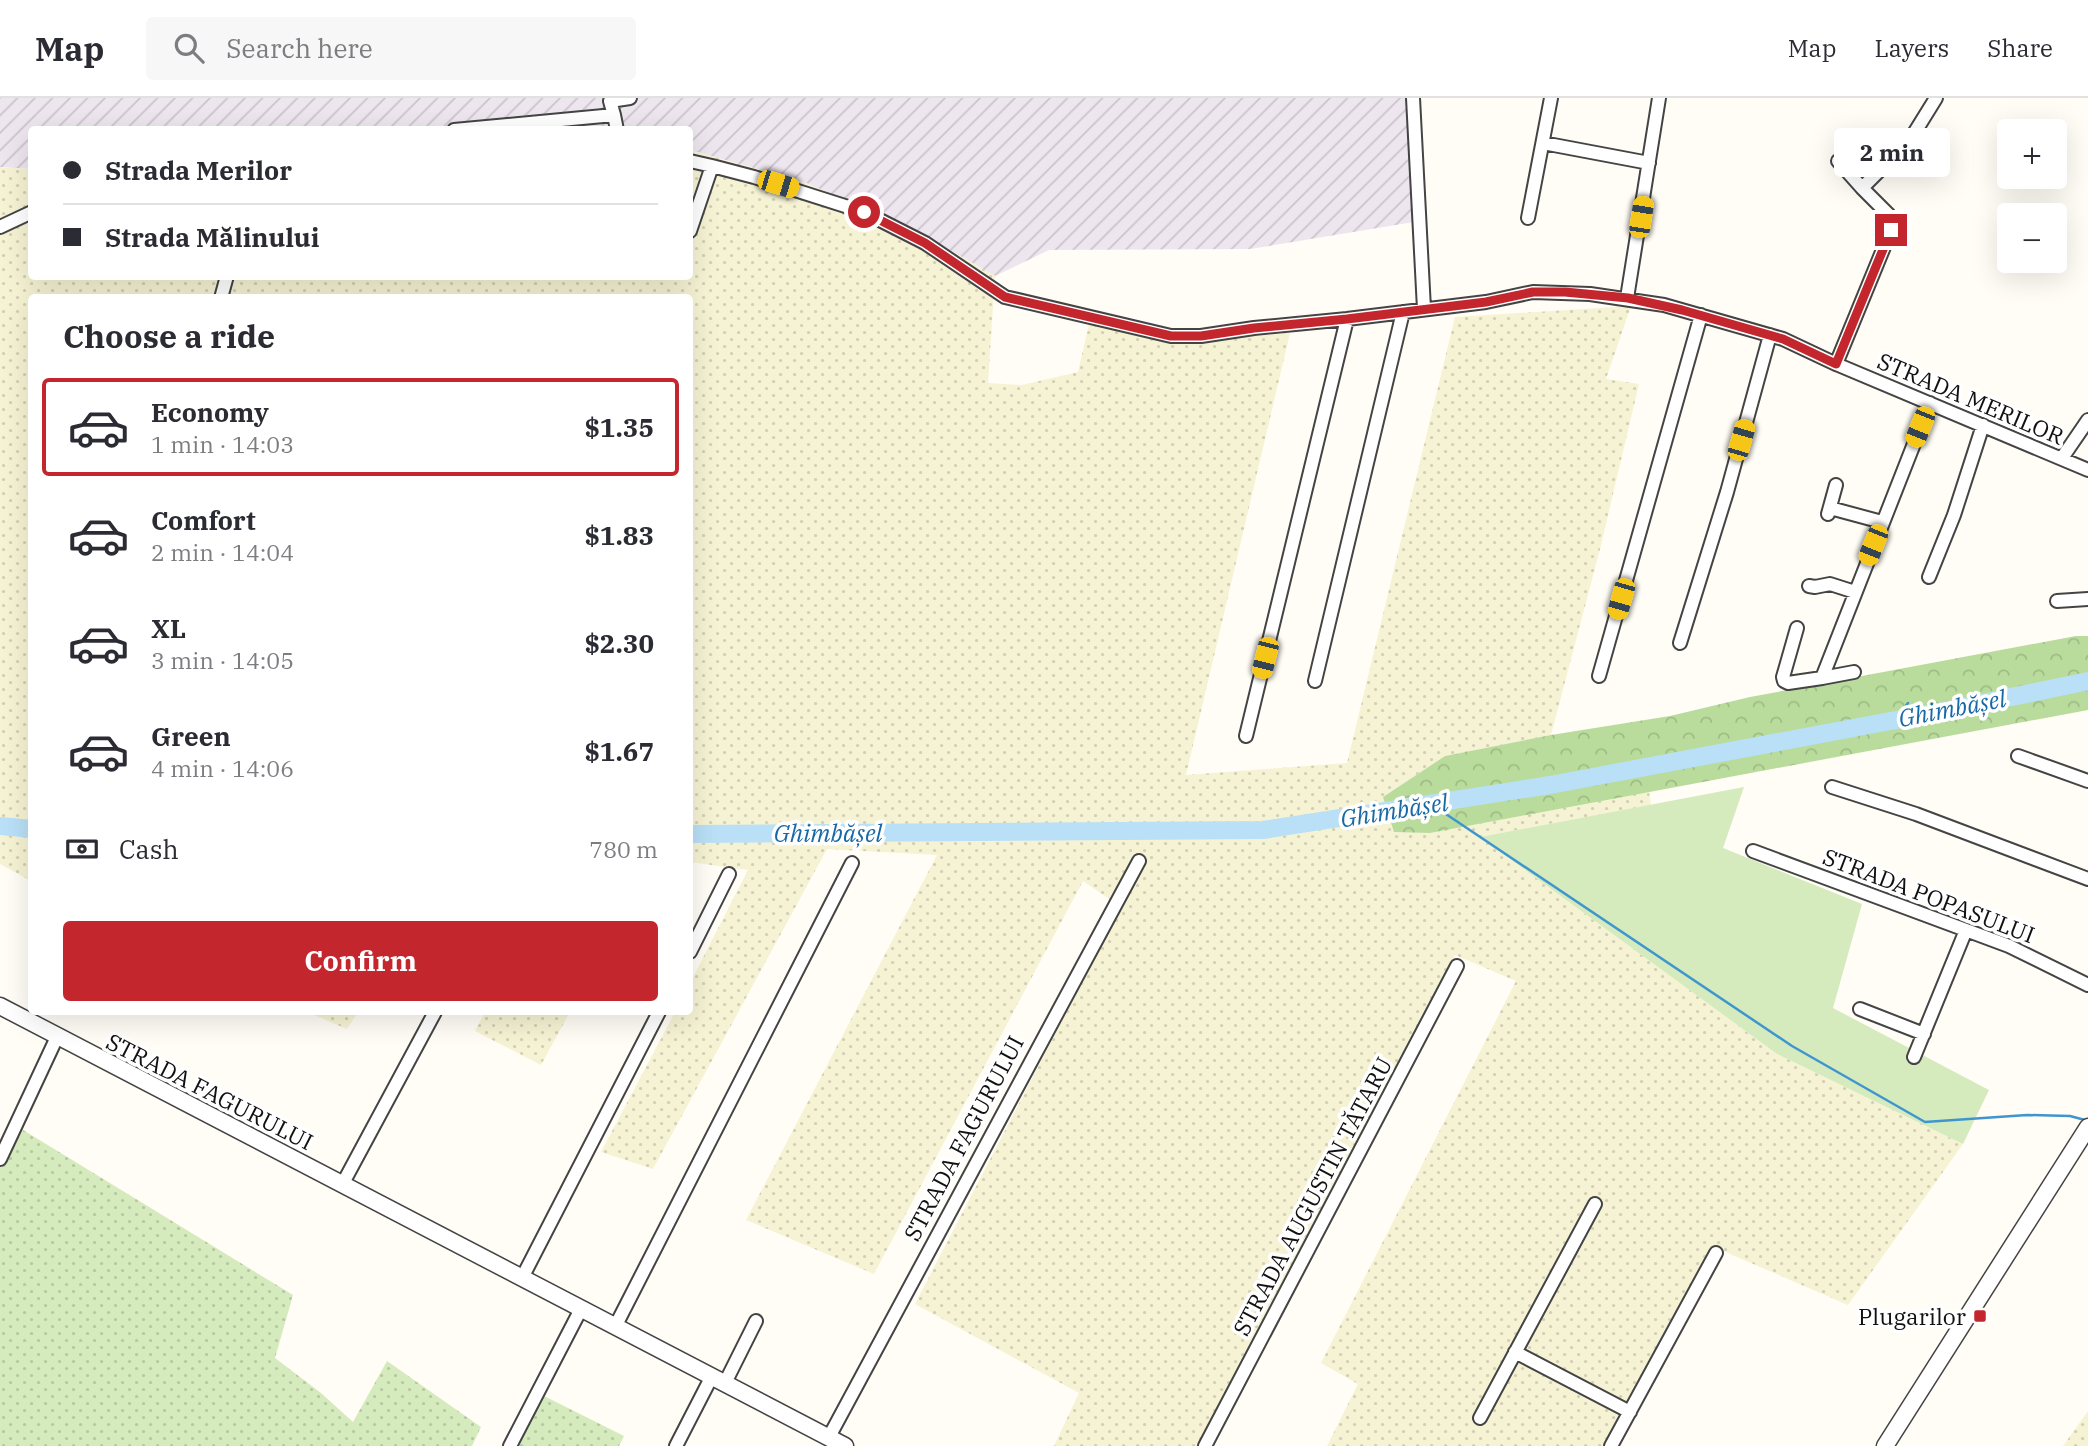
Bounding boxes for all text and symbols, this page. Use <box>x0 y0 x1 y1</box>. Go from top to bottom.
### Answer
search box <box>146 17 636 80</box>
text: Map <box>35 27 104 70</box>
icon: search <box>170 29 208 67</box>
text: Search here <box>226 31 373 65</box>
text: Map <box>1788 32 1836 64</box>
text: Layers <box>1874 32 1949 64</box>
text: Share <box>1987 32 2053 64</box>
map controls <box>1997 119 2067 273</box>
button: + <box>1997 119 2067 189</box>
callout: 2 min <box>1833 129 1949 178</box>
text: 2 min <box>1860 137 1924 167</box>
text: Strada Merilor <box>105 153 292 187</box>
car <box>755 168 802 200</box>
car <box>1628 195 1655 239</box>
route start <box>848 196 880 228</box>
button: − <box>1997 203 2067 273</box>
route end <box>1875 214 1907 246</box>
text: Strada Mălinului <box>105 220 319 254</box>
text: Choose a ride <box>63 315 275 357</box>
street label: STRADA MERILOR <box>1873 345 2069 451</box>
text: Economy <box>151 395 269 429</box>
icon: car <box>67 396 130 459</box>
car <box>1903 404 1938 450</box>
text: $1.35 <box>584 410 654 444</box>
car <box>1726 417 1757 463</box>
text: 1 min · 14:03 <box>151 429 294 459</box>
text: Comfort <box>151 503 256 537</box>
icon: car <box>67 504 130 567</box>
text: $1.83 <box>584 518 654 552</box>
car <box>1856 522 1891 568</box>
text: 2 min · 14:04 <box>151 537 294 567</box>
car <box>1606 576 1637 622</box>
text: XL <box>151 611 186 645</box>
icon: car <box>67 612 130 675</box>
text: $2.30 <box>584 626 654 660</box>
car <box>1250 635 1281 681</box>
text: 3 min · 14:05 <box>151 645 294 675</box>
water label: Ghimbășel <box>1896 682 2010 734</box>
text: Green <box>151 719 231 753</box>
icon: car <box>67 720 130 783</box>
text: $1.67 <box>584 734 654 768</box>
text: 4 min · 14:06 <box>151 753 294 783</box>
water label: Ghimbășel <box>1338 785 1451 834</box>
water label: Ghimbășel <box>774 817 884 849</box>
icon: cash <box>63 830 101 868</box>
text: Cash <box>119 832 179 866</box>
text: 780 m <box>589 834 658 864</box>
street label: STRADA POPASULUI <box>1819 841 2039 949</box>
button: Confirm <box>63 921 658 1001</box>
street label: STRADA FAGURULUI <box>102 1026 318 1156</box>
street label: STRADA FAGURULUI <box>896 1030 1030 1246</box>
street label: STRADA AUGUSTIN TĂTARU <box>1226 1052 1398 1340</box>
place label: Plugarilor <box>1858 1301 1966 1331</box>
marker: Plugarilor <box>1972 1308 1988 1324</box>

